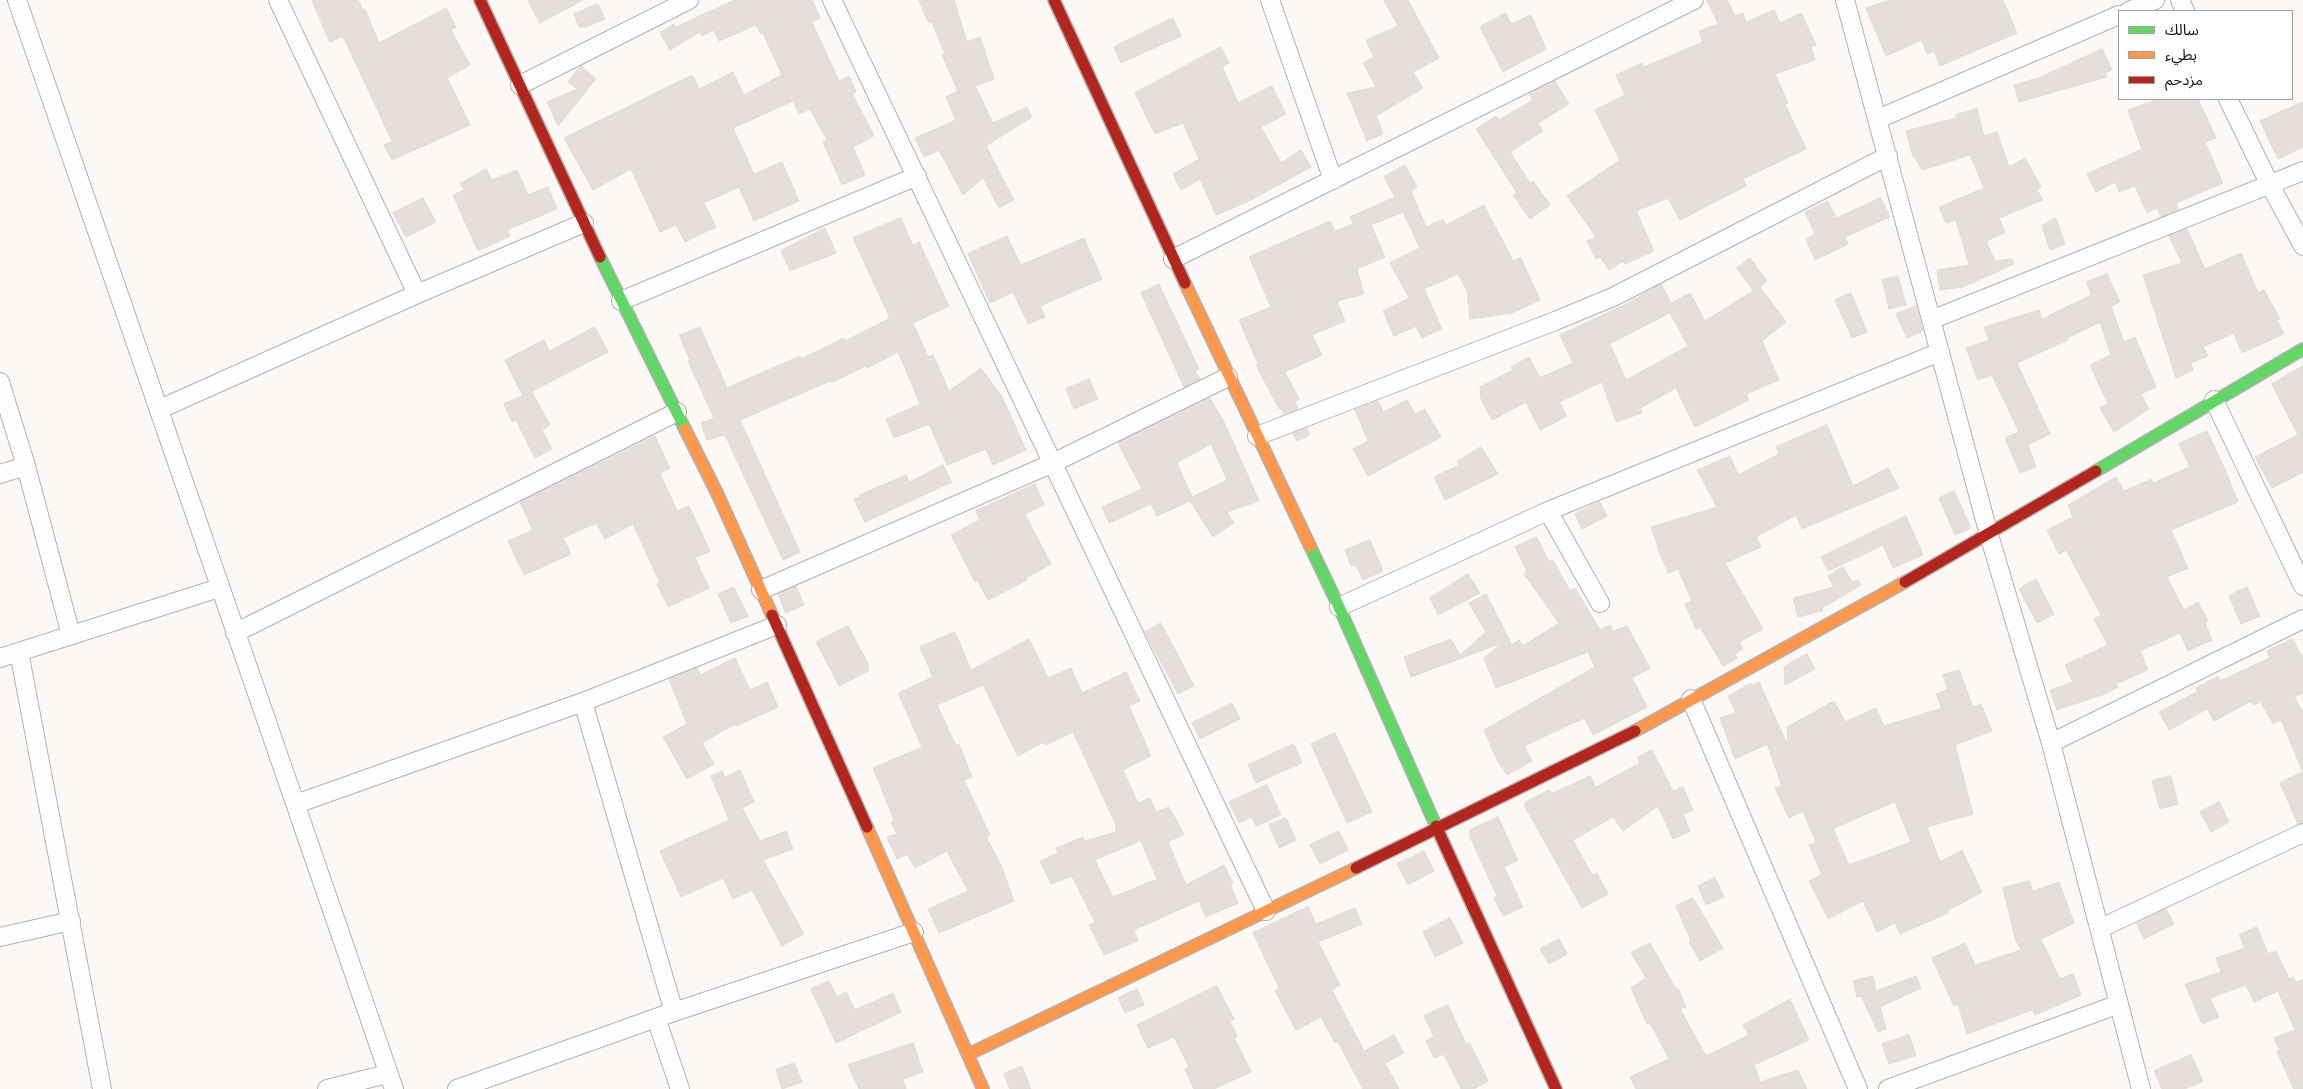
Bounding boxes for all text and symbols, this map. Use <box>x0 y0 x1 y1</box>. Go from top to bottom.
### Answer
legend <box>2118 10 2293 100</box>
text: سالك <box>2165 20 2199 40</box>
text: بطيء <box>2165 45 2197 65</box>
text: مزدحم <box>2165 70 2203 90</box>

